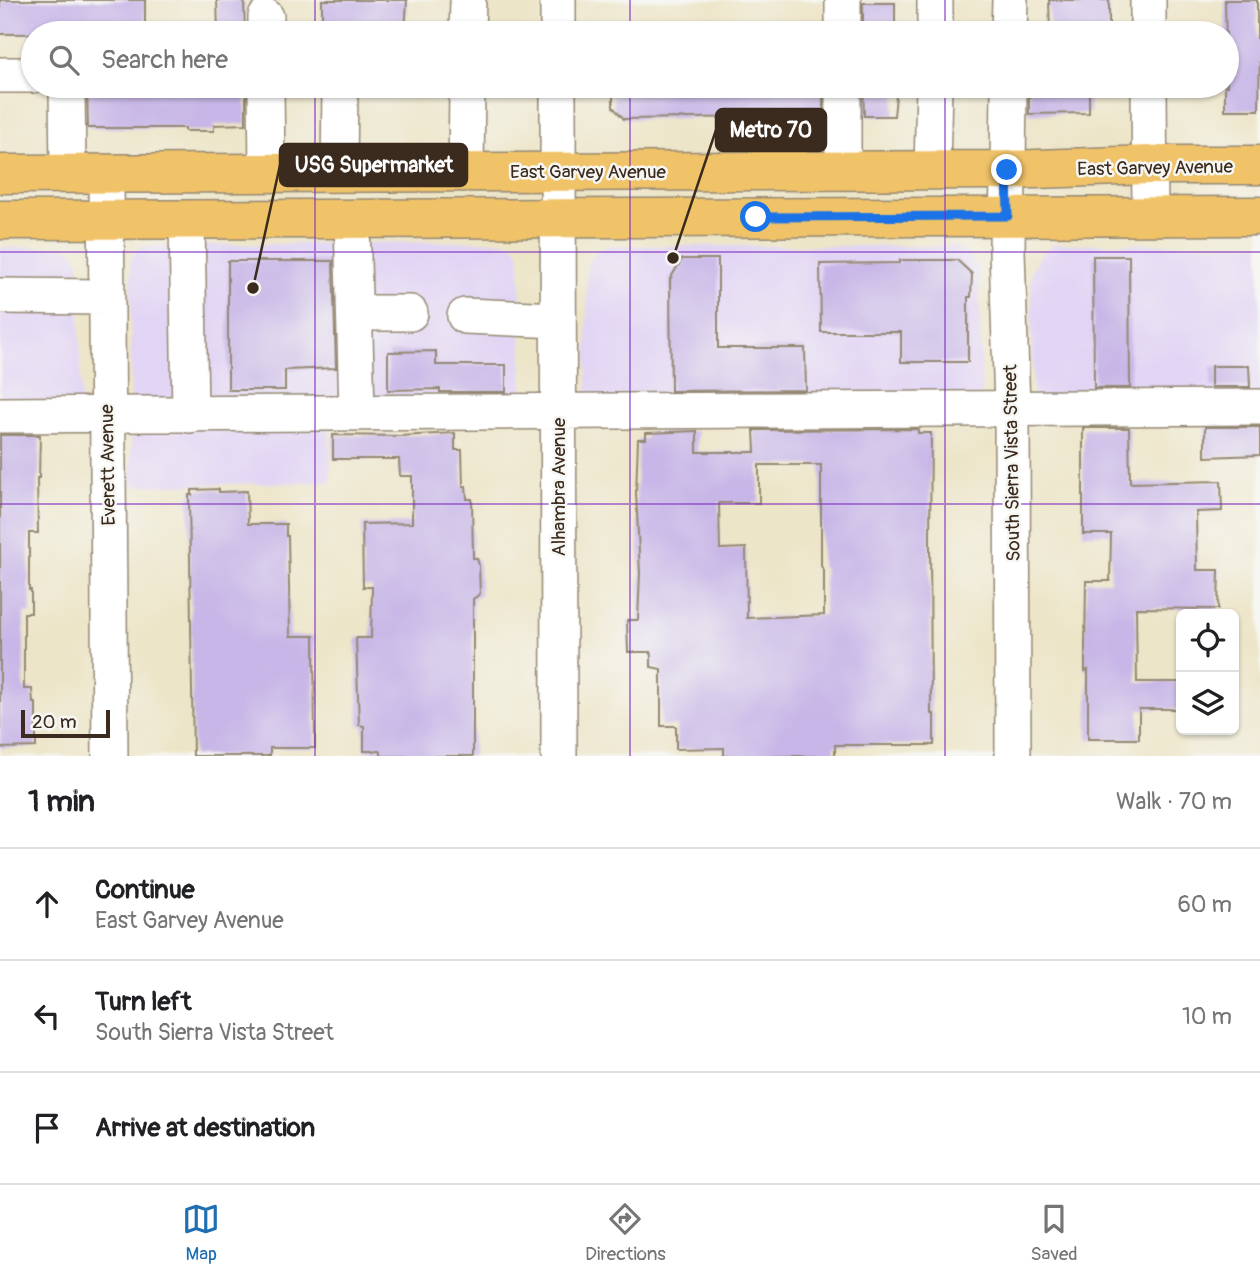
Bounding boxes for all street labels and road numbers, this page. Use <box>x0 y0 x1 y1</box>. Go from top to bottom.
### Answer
street label: East Garvey Avenue <box>1077 155 1234 181</box>
street label: East Garvey Avenue <box>510 160 667 184</box>
street label: South Sierra Vista Street <box>998 364 1026 562</box>
street label: Everett Avenue <box>95 403 121 526</box>
street label: Alhambra Avenue <box>547 417 571 556</box>

